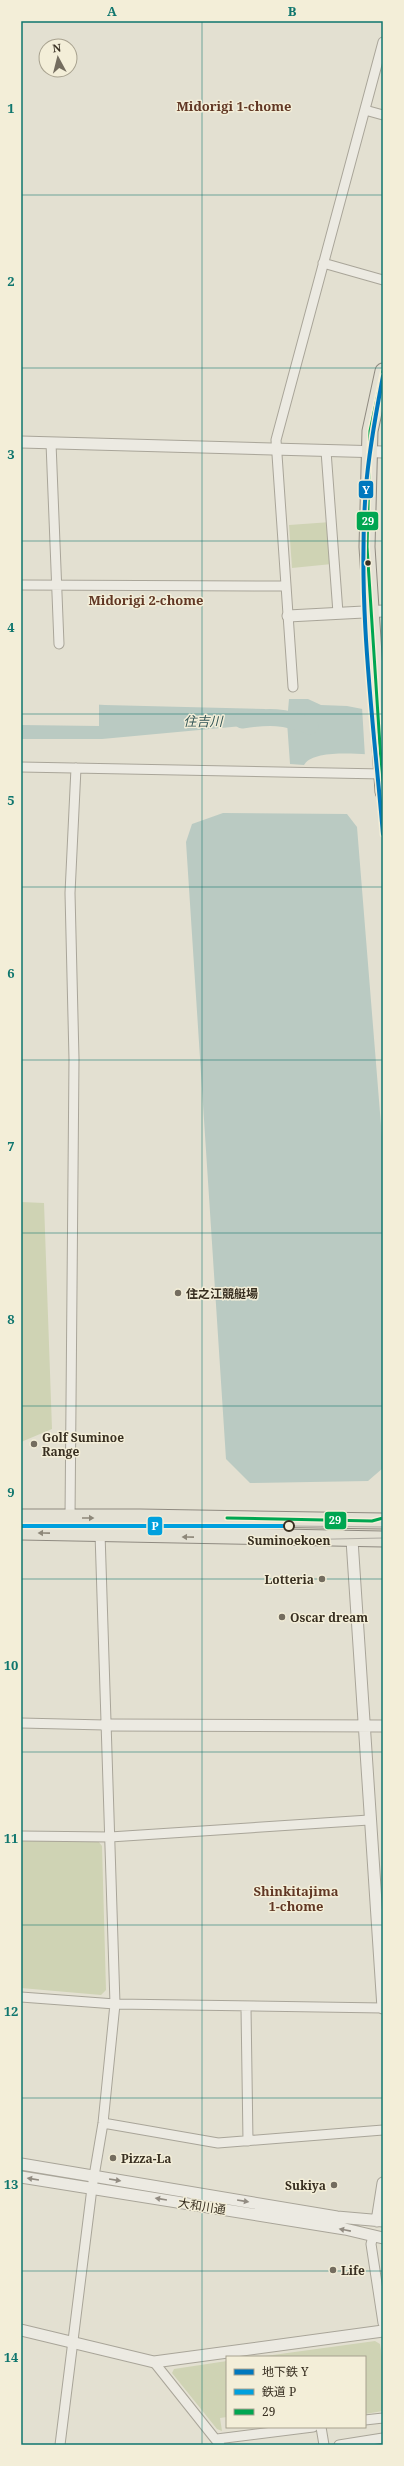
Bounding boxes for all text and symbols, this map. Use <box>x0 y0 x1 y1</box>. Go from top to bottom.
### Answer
text: A <box>107 2 117 20</box>
text: B <box>288 2 297 20</box>
north arrow <box>38 38 78 78</box>
text: N <box>52 40 62 56</box>
district label: Midorigi 1-chome <box>176 97 292 115</box>
text: 1 <box>7 99 15 117</box>
text: 2 <box>7 272 15 290</box>
text: 3 <box>7 445 15 463</box>
line badge: Y <box>358 480 374 499</box>
text: Y <box>362 482 370 497</box>
line badge: 29 <box>356 511 379 531</box>
text: 29 <box>362 513 374 528</box>
unlabelled marker <box>363 558 373 568</box>
district label: Midorigi 2-chome <box>88 591 204 609</box>
text: 4 <box>7 618 15 636</box>
water label: 住吉川 <box>183 712 224 730</box>
text: 5 <box>7 791 15 809</box>
text: 6 <box>7 964 15 982</box>
text: 7 <box>7 1137 15 1155</box>
place label: 住之江競艇場 <box>186 1285 258 1302</box>
marker: 住之江競艇場 <box>173 1288 183 1298</box>
text: 8 <box>7 1310 15 1328</box>
place label: Golf Suminoe Range <box>42 1429 124 1460</box>
marker: Golf Suminoe Range <box>29 1439 39 1449</box>
text: 9 <box>7 1483 15 1501</box>
line badge: 29 <box>324 1511 347 1530</box>
text: 29 <box>329 1512 341 1527</box>
one-way arrow <box>82 1515 95 1521</box>
line badge: P <box>147 1516 163 1536</box>
text: P <box>151 1518 159 1533</box>
marker: Suminoekoen <box>283 1520 295 1532</box>
one-way arrow <box>37 1530 50 1536</box>
place label: Suminoekoen <box>248 1532 330 1549</box>
one-way arrow <box>181 1534 194 1540</box>
place label: Lotteria <box>264 1571 314 1588</box>
marker: Lotteria <box>317 1574 327 1584</box>
place label: Oscar dream <box>290 1609 368 1626</box>
marker: Oscar dream <box>277 1612 287 1622</box>
text: 10 <box>4 1656 18 1674</box>
text: 11 <box>4 1829 18 1847</box>
district label: Shinkitajima 1-chome <box>253 1882 339 1915</box>
text: 12 <box>4 2002 18 2020</box>
place label: Pizza-La <box>121 2150 172 2167</box>
marker: Pizza-La <box>108 2153 118 2163</box>
text: 13 <box>4 2175 18 2193</box>
one-way arrow <box>27 2176 39 2182</box>
one-way arrow <box>109 2177 121 2183</box>
place label: Sukiya <box>285 2177 326 2194</box>
marker: Sukiya <box>329 2180 339 2190</box>
street label: 大和川通 <box>177 2194 227 2218</box>
one-way arrow <box>155 2196 167 2202</box>
one-way arrow <box>237 2198 249 2204</box>
one-way arrow <box>339 2226 351 2232</box>
place label: Life <box>341 2262 365 2279</box>
marker: Life <box>328 2265 338 2275</box>
text: 14 <box>4 2348 19 2366</box>
legend <box>226 2356 366 2428</box>
text: 地下鉄 Y <box>262 2363 309 2380</box>
text: 鉄道 P <box>262 2383 296 2400</box>
text: 29 <box>262 2403 275 2420</box>

